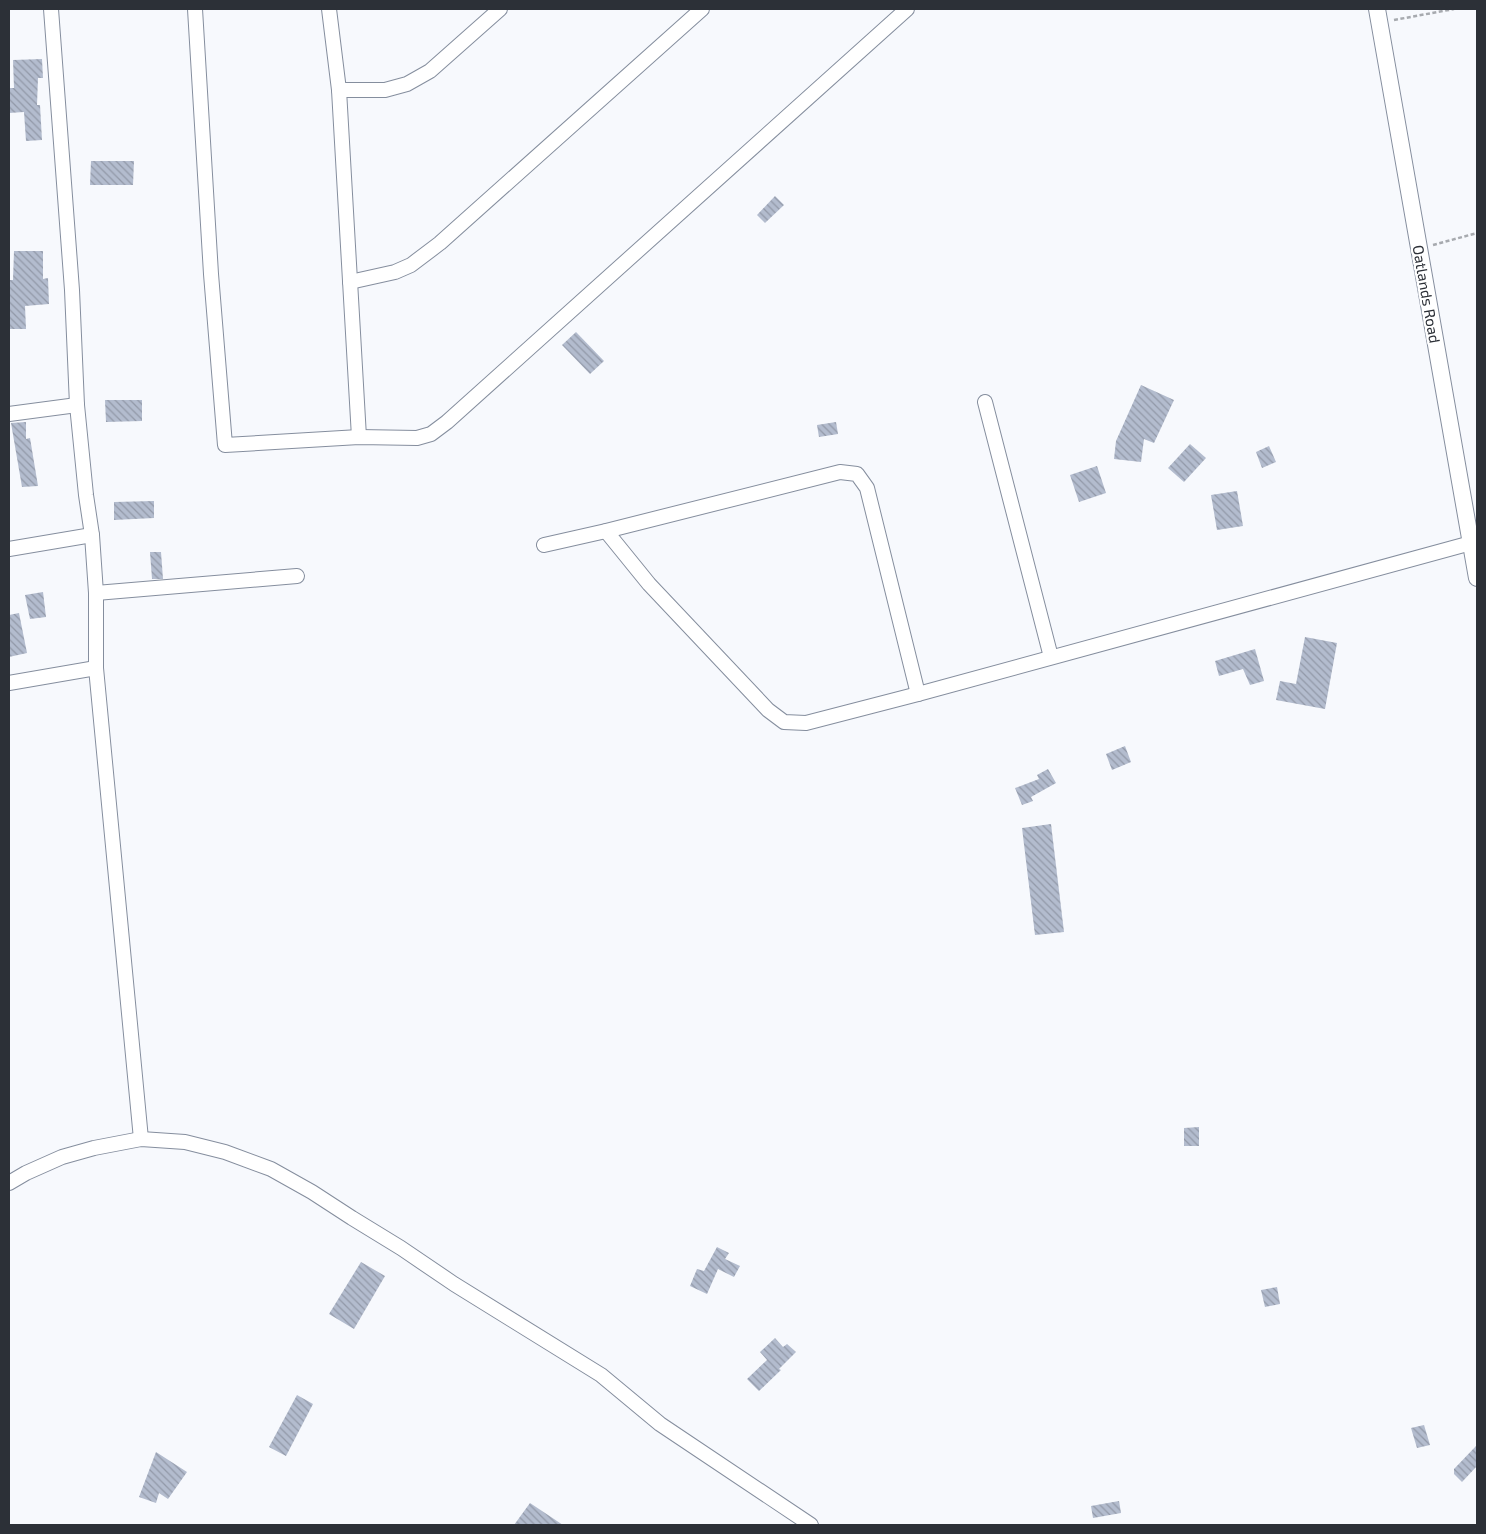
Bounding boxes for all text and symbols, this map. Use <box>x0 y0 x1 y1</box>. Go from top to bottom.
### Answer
street label: Oatlands Road <box>1409 243 1445 345</box>

